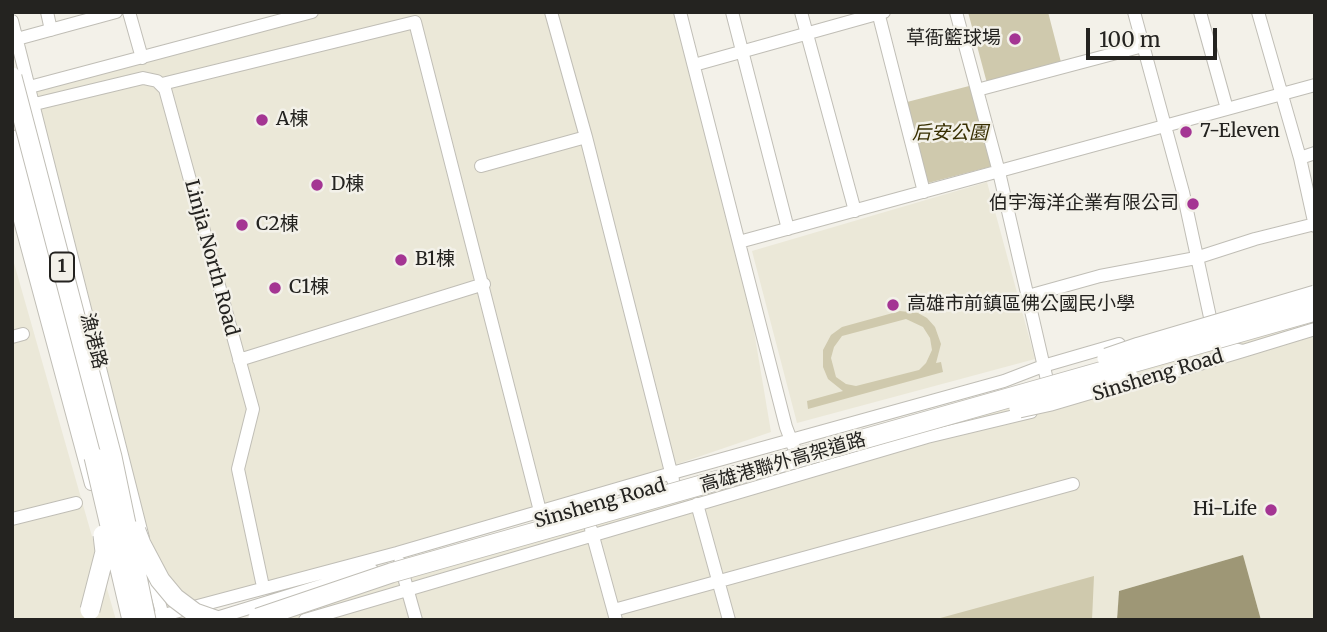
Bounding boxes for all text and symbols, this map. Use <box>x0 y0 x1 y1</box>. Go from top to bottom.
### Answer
scale bar <box>1089 14 1220 58</box>
text: 100 m <box>1099 26 1161 53</box>
place label: 草衙籃球場 <box>906 28 1001 50</box>
marker: 草衙籃球場 <box>1007 31 1023 47</box>
place label: A棟 <box>276 109 308 131</box>
marker: A棟 <box>254 112 270 128</box>
place label: 7-Eleven <box>1200 121 1280 143</box>
park label: 后安公園 <box>912 123 988 145</box>
marker: 7-Eleven <box>1178 124 1194 140</box>
place label: D棟 <box>331 174 364 196</box>
street label: Linjia North Road <box>179 177 243 339</box>
marker: D棟 <box>309 177 325 193</box>
place label: 伯宇海洋企業有限公司 <box>989 193 1179 215</box>
marker: 伯宇海洋企業有限公司 <box>1185 196 1201 212</box>
place label: C2棟 <box>256 214 299 236</box>
marker: C2棟 <box>234 217 250 233</box>
place label: B1棟 <box>415 249 455 271</box>
marker: B1棟 <box>393 252 409 268</box>
road number: 1 <box>50 253 74 282</box>
place label: C1棟 <box>289 277 329 299</box>
marker: C1棟 <box>267 280 283 296</box>
place label: 高雄市前鎮區佛公國民小學 <box>907 294 1135 316</box>
marker: 高雄市前鎮區佛公國民小學 <box>885 297 901 313</box>
street label: 漁港路 <box>75 311 111 371</box>
street label: Sinsheng Road <box>1090 345 1226 407</box>
street label: 高雄港聯外高架道路 <box>698 428 868 498</box>
street label: Sinsheng Road <box>532 474 668 534</box>
place label: Hi-Life <box>1193 499 1257 521</box>
marker: Hi-Life <box>1263 502 1279 518</box>

